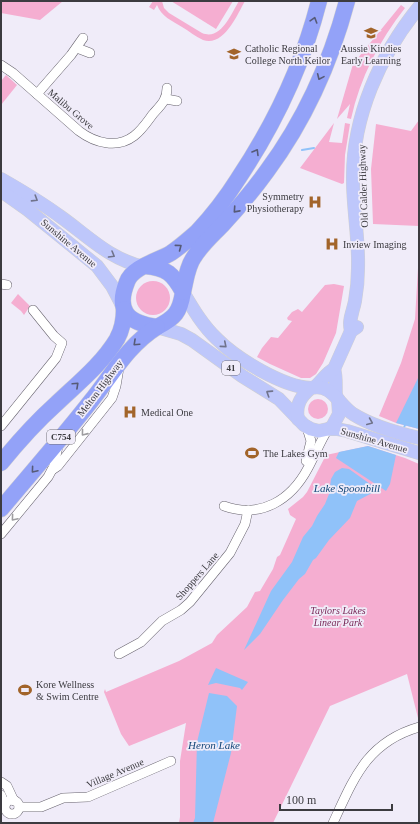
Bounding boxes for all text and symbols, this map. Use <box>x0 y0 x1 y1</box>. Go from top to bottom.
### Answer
one-way arrow <box>309 17 318 24</box>
school or university icon: Aussie Kindies Early Learning <box>363 25 379 41</box>
place label: Catholic Regional College North Keilor <box>245 43 331 66</box>
place label: Aussie Kindies Early Learning <box>341 43 402 66</box>
school or university icon: Catholic Regional College North Keilor <box>226 46 242 62</box>
one-way arrow <box>317 73 325 80</box>
street label: Malibu Grove <box>46 87 97 132</box>
street label: Old Calder Highway <box>356 144 370 228</box>
one-way arrow <box>251 149 258 156</box>
place label: Symmetry Physiotherapy <box>247 191 304 214</box>
one-way arrow <box>31 194 38 202</box>
hospital icon: Symmetry Physiotherapy <box>307 194 323 210</box>
one-way arrow <box>233 205 241 213</box>
street label: Sunshine Avenue <box>39 217 99 270</box>
hospital icon: Inview Imaging <box>324 236 340 252</box>
place label: Inview Imaging <box>343 239 407 250</box>
one-way arrow <box>175 244 182 252</box>
one-way arrow <box>108 250 115 257</box>
one-way arrow <box>133 338 141 346</box>
one-way arrow <box>219 340 226 347</box>
street label: Melton Highway <box>75 358 125 418</box>
road number: 41 <box>222 361 240 375</box>
one-way arrow <box>71 382 79 389</box>
one-way arrow <box>266 390 273 397</box>
hospital icon: Medical One <box>122 404 138 420</box>
place label: Medical One <box>141 407 193 418</box>
one-way arrow <box>367 418 374 426</box>
street label: Sunshine Avenue <box>339 425 409 455</box>
one-way arrow <box>81 428 88 435</box>
road number: C754 <box>47 430 75 444</box>
sports icon: The Lakes Gym <box>244 445 260 461</box>
place label: The Lakes Gym <box>263 448 328 459</box>
one-way arrow <box>31 465 38 472</box>
water label: Lake Spoonbill <box>313 482 380 494</box>
one-way arrow <box>12 514 19 521</box>
street label: Shoppers Lane <box>173 549 221 602</box>
park label: Taylors Lakes Linear Park <box>310 605 366 628</box>
place label: Kore Wellness & Swim Centre <box>36 679 99 702</box>
sports icon: Kore Wellness & Swim Centre <box>17 682 33 698</box>
water label: Heron Lake <box>187 739 240 751</box>
street label: Village Avenue <box>85 756 146 790</box>
scale bar <box>280 786 392 812</box>
text: 100 m <box>286 793 317 807</box>

